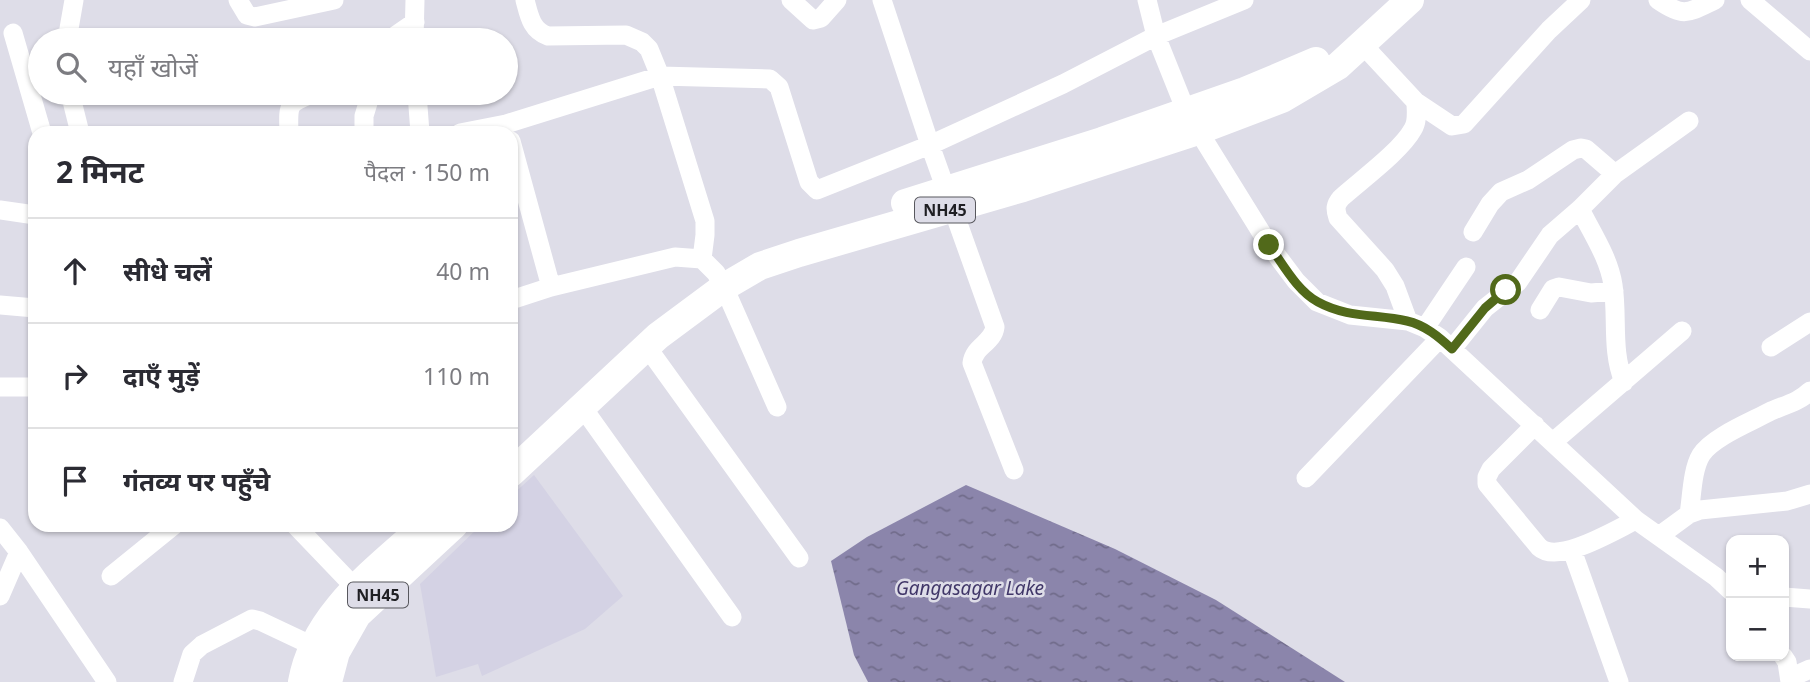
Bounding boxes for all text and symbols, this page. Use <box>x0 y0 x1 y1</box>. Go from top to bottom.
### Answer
search box <box>28 28 518 105</box>
icon: search <box>52 48 90 86</box>
text: यहाँ खोजें <box>108 49 198 85</box>
text: 2 मिनट <box>56 151 144 192</box>
text: पैदल · 150 m <box>364 156 490 188</box>
road number: NH45 <box>915 198 975 222</box>
route end <box>1253 229 1284 260</box>
icon: ahead <box>56 252 94 290</box>
text: सीधे चलें <box>123 253 212 289</box>
text: 40 m <box>436 255 490 287</box>
route start <box>1490 274 1521 305</box>
icon: right <box>56 357 94 395</box>
text: दाएँ मुड़ें <box>123 358 200 394</box>
text: 110 m <box>423 360 490 392</box>
icon: arrive <box>56 462 94 500</box>
text: गंतव्य पर पहुँचे <box>123 463 270 499</box>
map controls <box>1726 535 1789 661</box>
button: + <box>1726 535 1789 598</box>
water label: Gangasagar Lake <box>896 575 1044 601</box>
road number: NH45 <box>348 582 408 608</box>
button: − <box>1726 598 1789 661</box>

